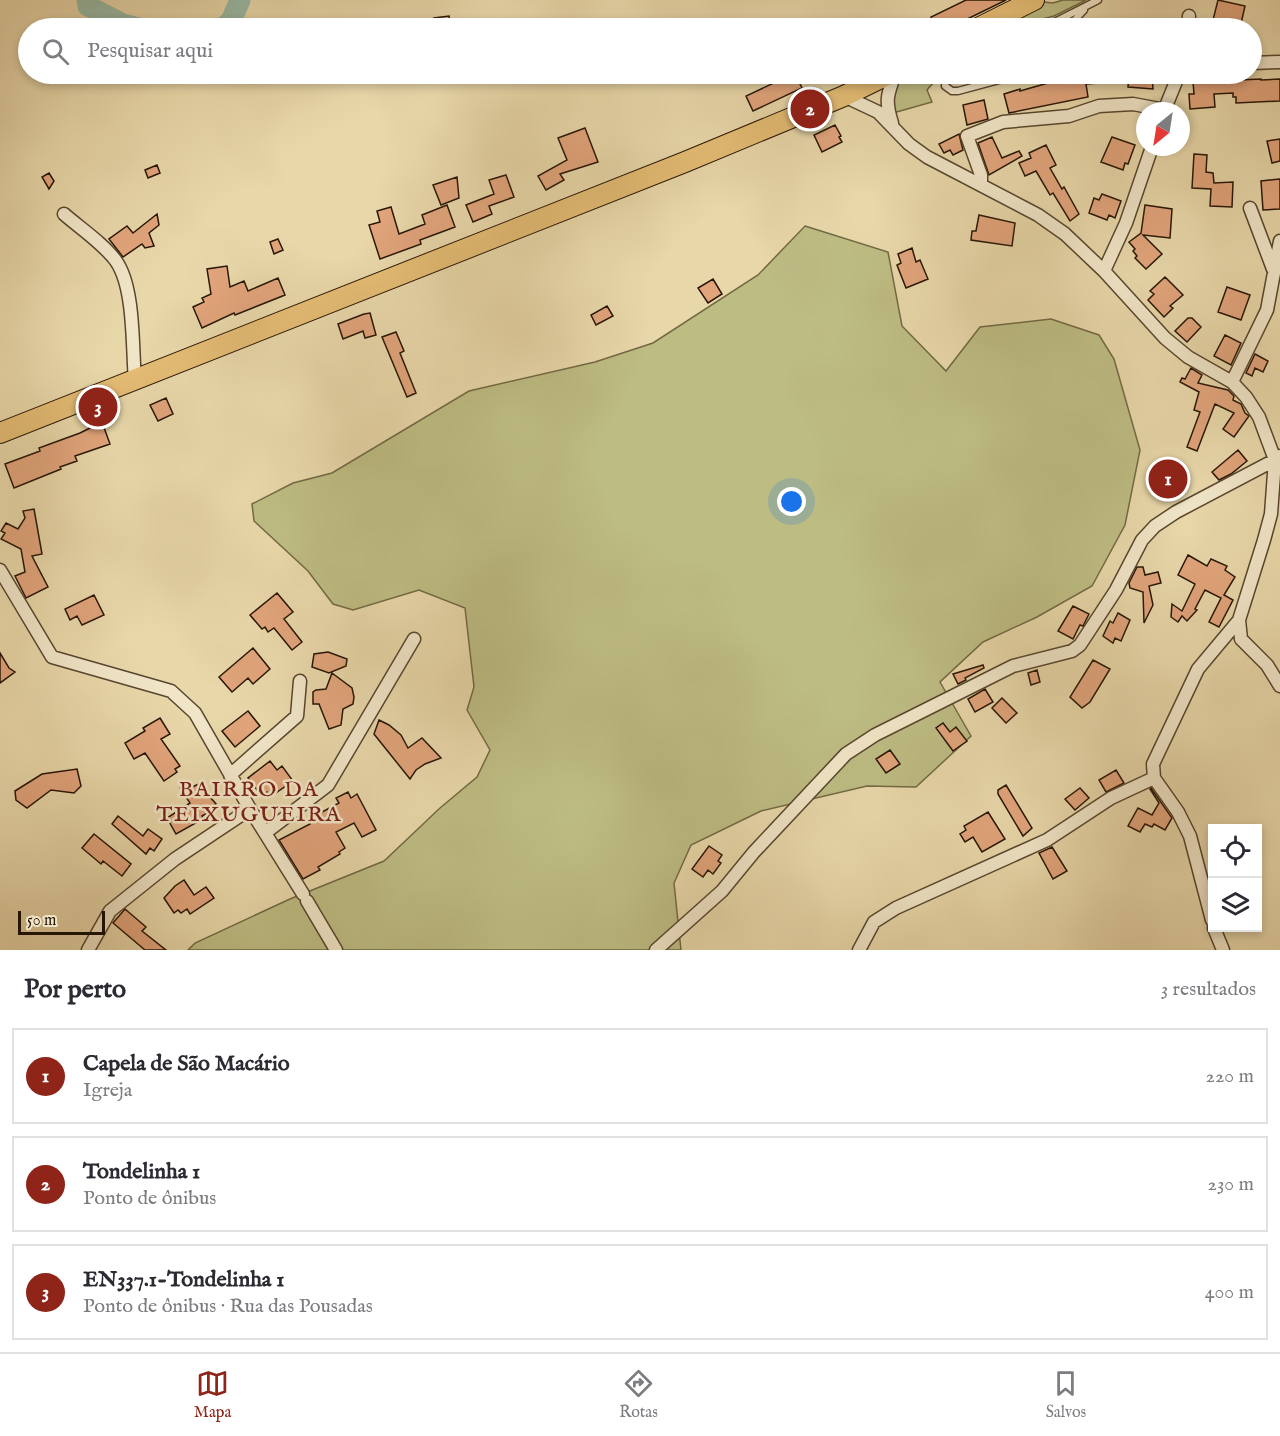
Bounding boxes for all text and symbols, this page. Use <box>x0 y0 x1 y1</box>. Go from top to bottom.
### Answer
search box <box>18 18 1262 84</box>
icon: search <box>39 35 72 68</box>
text: Pesquisar aqui <box>87 37 213 65</box>
pin: 2 <box>790 86 830 132</box>
north arrow <box>1136 102 1190 156</box>
pin: 3 <box>78 384 118 430</box>
pin: 1 <box>1148 456 1188 502</box>
your location <box>777 487 806 516</box>
district label: BAIRRO DA TEIXUGUEIRA <box>156 776 342 829</box>
map controls <box>1208 824 1262 932</box>
button: locate <box>1208 824 1262 878</box>
button: layers <box>1208 878 1262 932</box>
scale bar <box>18 908 105 936</box>
text: 50 m <box>27 911 56 931</box>
text: Por perto <box>24 973 126 1006</box>
text: 3 resultados <box>1161 977 1256 1002</box>
text: Capela de São Macário <box>83 1050 290 1078</box>
text: 1 <box>42 1064 49 1089</box>
text: 220 m <box>1206 1064 1254 1089</box>
text: Igreja <box>83 1078 132 1103</box>
text: Tondelinha 1 <box>83 1158 200 1186</box>
text: 2 <box>41 1172 50 1197</box>
text: 230 m <box>1208 1172 1254 1197</box>
text: Ponto de ônibus <box>83 1186 216 1211</box>
text: EN337.1-Tondelinha 1 <box>83 1266 284 1294</box>
text: 3 <box>42 1280 49 1305</box>
text: 400 m <box>1205 1280 1254 1305</box>
text: Ponto de ônibus · Rua das Pousadas <box>83 1294 373 1319</box>
tab: Mapa <box>194 1367 231 1423</box>
tab: Rotas <box>619 1367 658 1423</box>
tab: Salvos <box>1046 1367 1086 1423</box>

